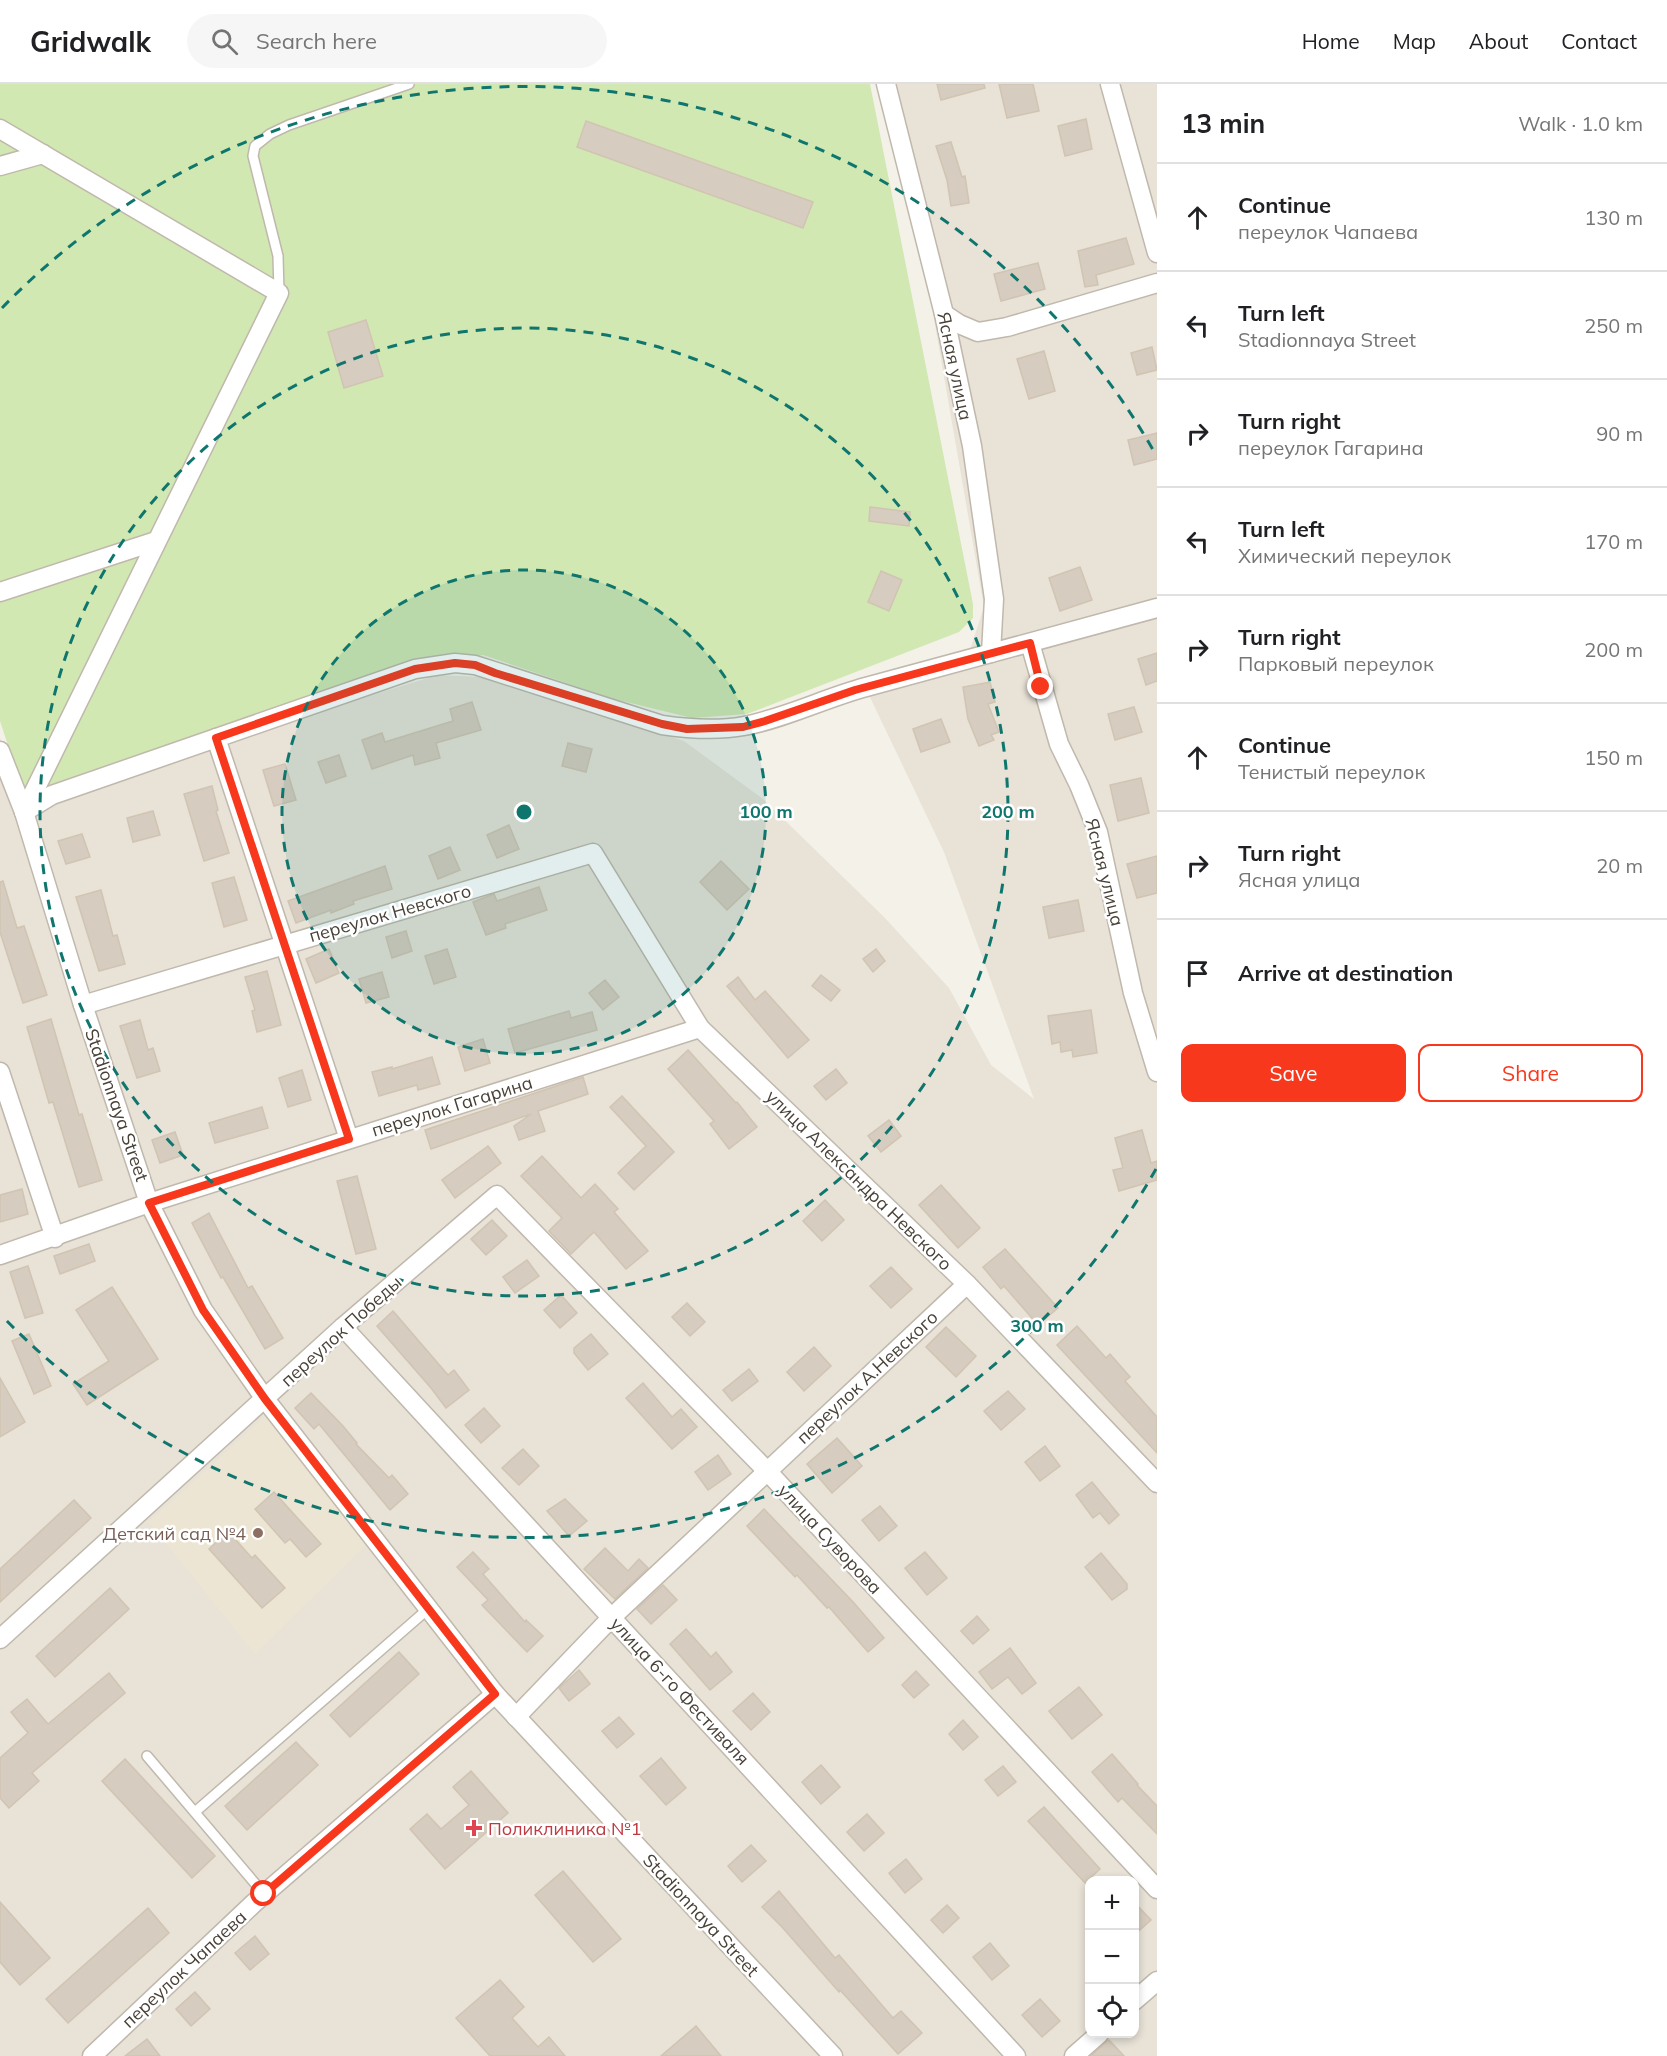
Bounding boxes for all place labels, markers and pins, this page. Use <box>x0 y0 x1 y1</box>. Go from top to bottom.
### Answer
centre of rings <box>514 802 534 822</box>
place label: Детский сад №4 <box>102 1522 246 1545</box>
marker: Детский сад №4 <box>251 1526 265 1540</box>
place label: Поликлиника №1 <box>488 1817 641 1840</box>
marker: Поликлиника №1 <box>465 1819 483 1837</box>

